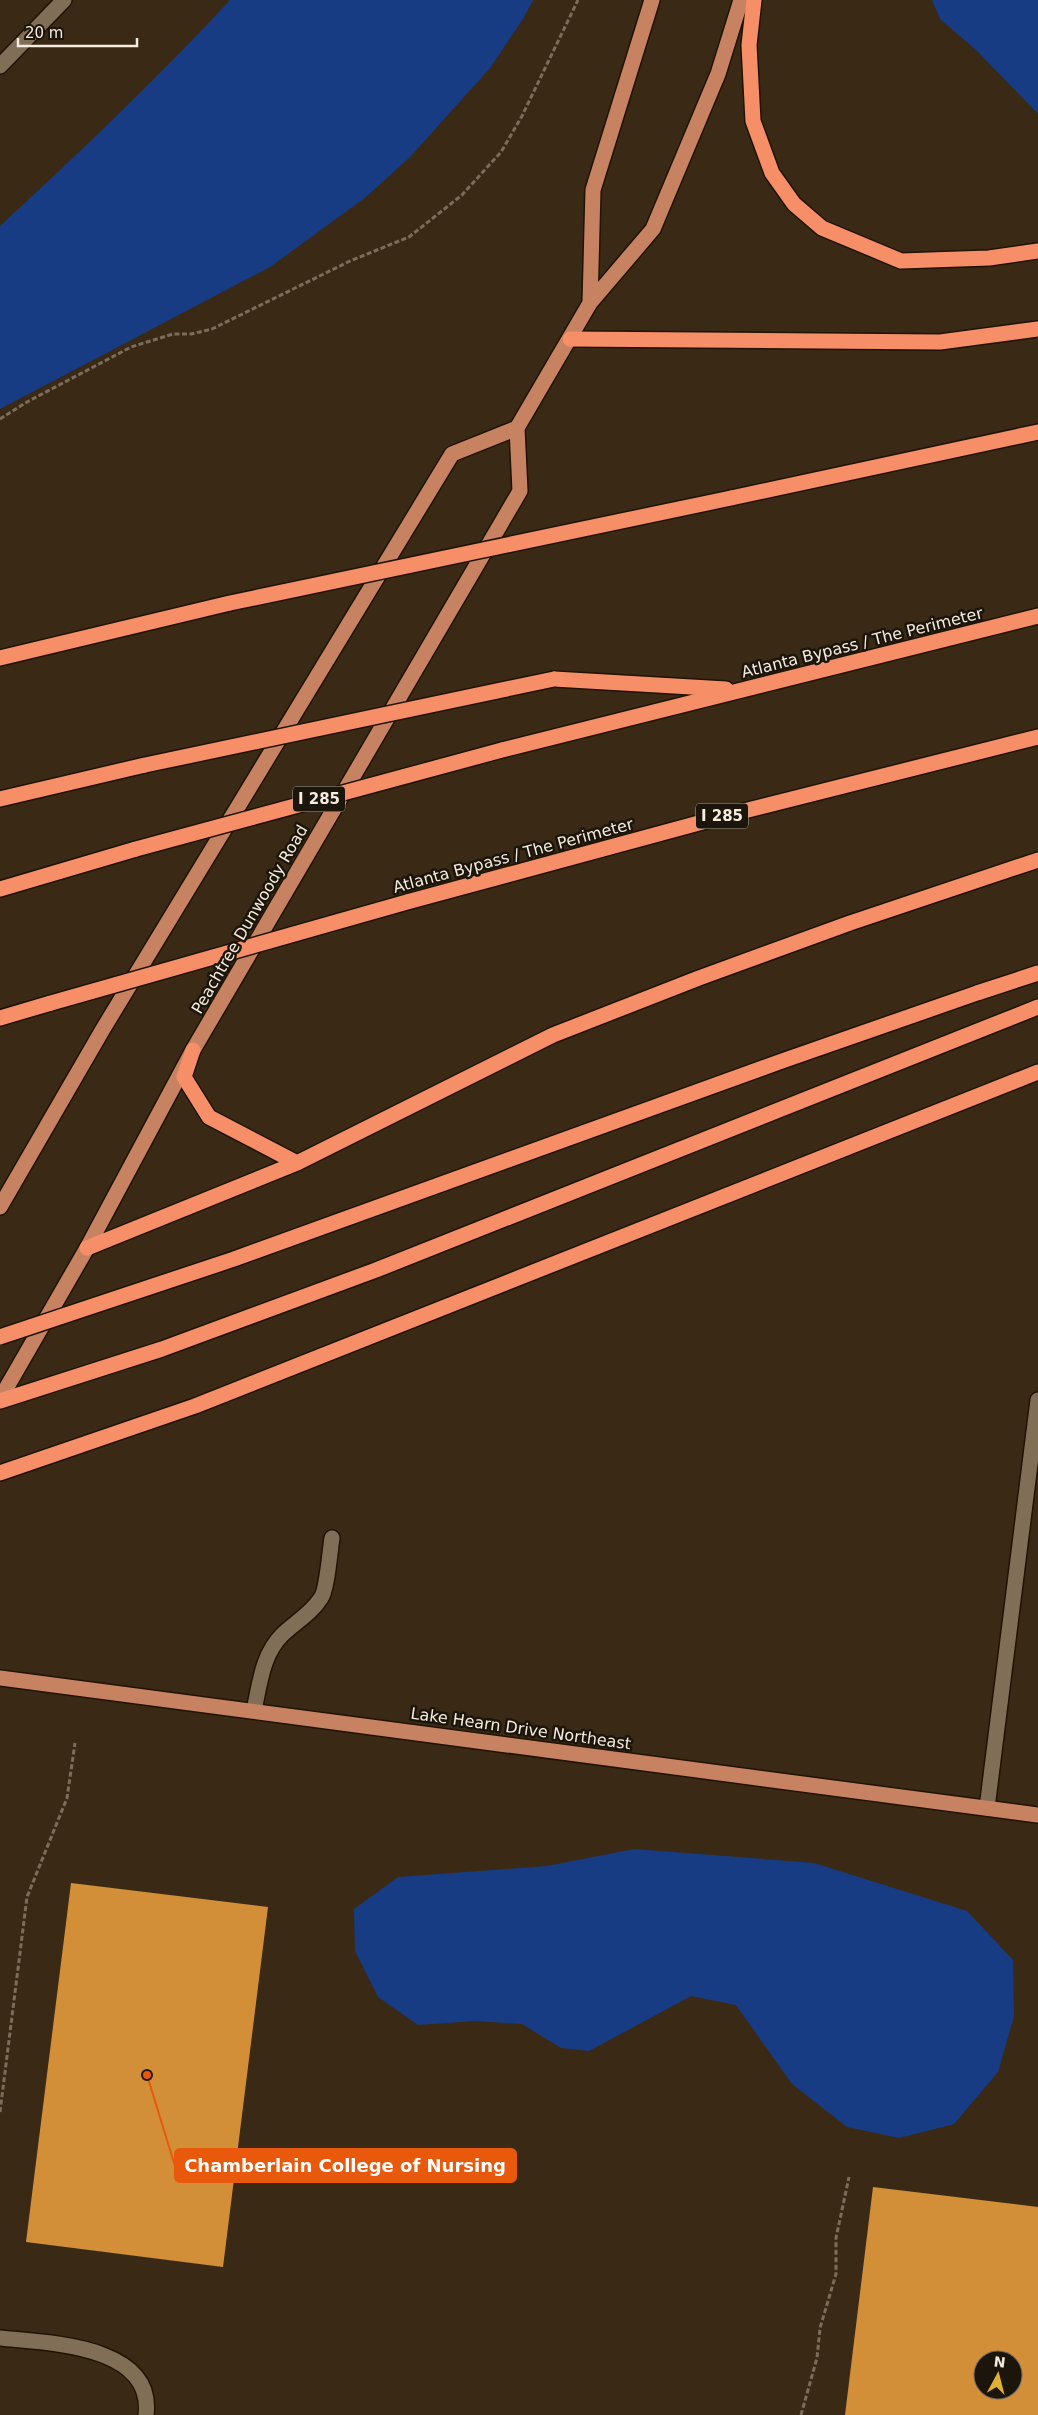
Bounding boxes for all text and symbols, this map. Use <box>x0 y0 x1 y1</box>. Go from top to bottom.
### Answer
scale bar <box>18 15 136 47</box>
text: 20 m <box>25 24 63 42</box>
street label: Atlanta Bypass / The Perimeter <box>739 603 985 682</box>
road number: I 285 <box>293 786 345 812</box>
road number: I 285 <box>696 804 748 828</box>
street label: Atlanta Bypass / The Perimeter <box>391 814 636 897</box>
street label: Peachtree Dunwoody Road <box>187 821 311 1017</box>
street label: Lake Hearn Drive Northeast <box>410 1704 632 1753</box>
callout: Chamberlain College of Nursing <box>175 2149 516 2182</box>
text: Chamberlain College of Nursing <box>184 2155 506 2176</box>
north arrow <box>973 2350 1023 2400</box>
text: N <box>993 2353 1006 2371</box>

